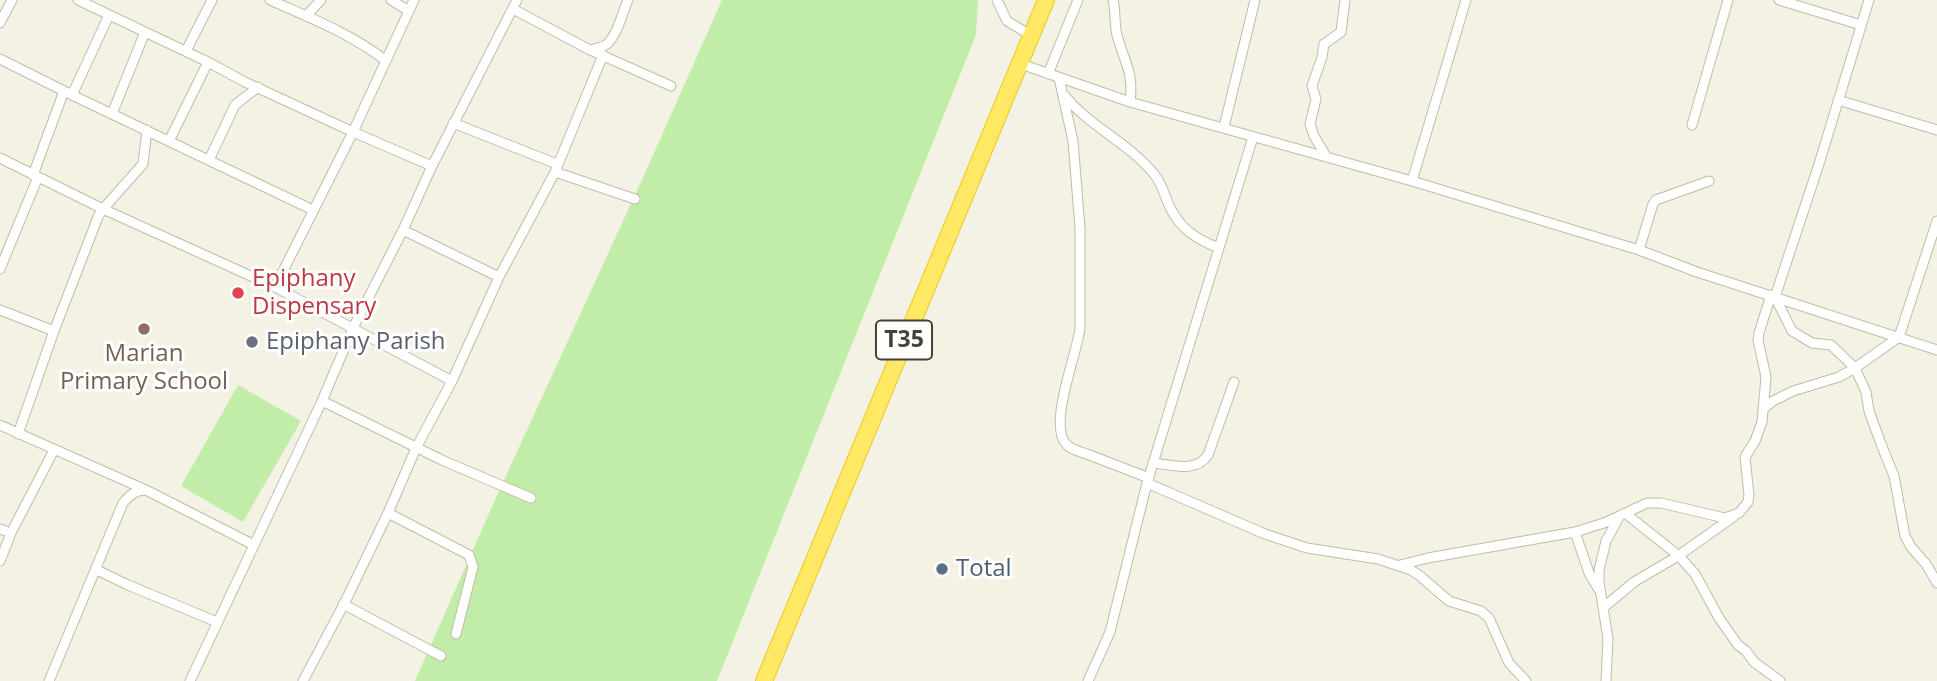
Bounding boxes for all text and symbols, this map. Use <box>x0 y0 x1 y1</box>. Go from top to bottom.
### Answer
place label: Epiphany Dispensary <box>252 265 376 321</box>
marker: Epiphany Dispensary <box>230 285 246 301</box>
road number: T35 <box>876 320 932 360</box>
marker: Marian Primary School <box>136 321 152 337</box>
place label: Epiphany Parish <box>266 328 446 356</box>
marker: Epiphany Parish <box>244 334 260 350</box>
place label: Marian Primary School <box>60 340 228 396</box>
place label: Total <box>956 555 1012 583</box>
marker: Total <box>934 561 950 577</box>

